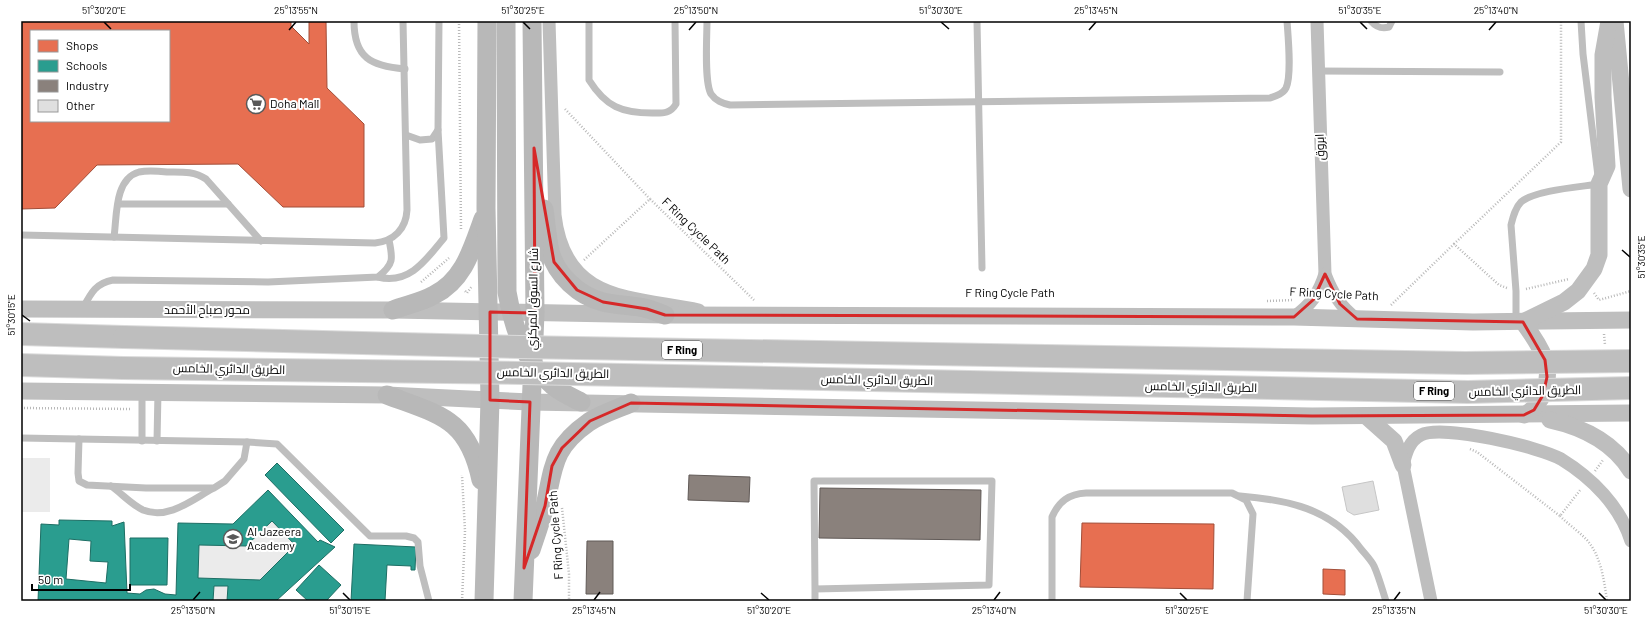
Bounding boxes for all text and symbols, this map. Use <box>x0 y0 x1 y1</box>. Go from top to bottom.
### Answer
text: 51°30'20"E <box>82 4 126 16</box>
text: 25°13'55"N <box>274 4 318 16</box>
text: 51°30'25"E <box>501 4 545 16</box>
text: 25°13'50"N <box>674 4 718 16</box>
text: 51°30'30"E <box>919 4 963 16</box>
text: 25°13'45"N <box>1074 4 1118 16</box>
text: 51°30'35"E <box>1338 4 1382 16</box>
text: 25°13'40"N <box>1474 4 1518 16</box>
legend <box>30 30 170 122</box>
text: Shops <box>66 38 99 52</box>
text: Schools <box>66 58 107 72</box>
text: Industry <box>66 78 109 92</box>
supermarket icon: Doha Mall <box>245 93 267 115</box>
place label: Doha Mall <box>270 96 319 110</box>
text: Other <box>66 98 96 112</box>
street label: ابروق <box>1312 133 1327 161</box>
street label: F Ring Cycle Path <box>660 194 734 266</box>
text: 51°30'35"E <box>1635 235 1647 279</box>
street label: شارع السوق المركزي <box>524 248 544 350</box>
street label: F Ring Cycle Path <box>1289 284 1379 302</box>
street label: F Ring Cycle Path <box>965 285 1055 299</box>
text: 51°30'15"E <box>5 294 17 336</box>
street label: محور صباح الأحمد <box>164 302 250 318</box>
road number: F Ring <box>662 341 702 359</box>
street label: الطريق الدائري الخامس <box>173 360 285 380</box>
street label: الطريق الدائري الخامس <box>497 364 609 384</box>
street label: الطريق الدائري الخامس <box>821 371 933 391</box>
street label: الطريق الدائري الخامس <box>1145 378 1257 398</box>
road number: F Ring <box>1414 382 1454 400</box>
street label: الطريق الدائري الخامس <box>1469 382 1581 402</box>
street label: F Ring Cycle Path <box>545 490 565 580</box>
place label: Al Jazeera Academy <box>247 524 301 552</box>
school or university icon: Al Jazeera Academy <box>222 528 244 550</box>
scale bar <box>32 566 130 592</box>
text: 50 m <box>38 572 63 586</box>
text: 25°13'50"N <box>171 604 215 616</box>
text: 51°30'15"E <box>329 604 371 616</box>
text: 25°13'45"N <box>572 604 616 616</box>
text: 51°30'20"E <box>747 604 791 616</box>
text: 25°13'40"N <box>972 604 1016 616</box>
text: 51°30'25"E <box>1165 604 1209 616</box>
text: 25°13'35"N <box>1372 604 1416 616</box>
text: 51°30'30"E <box>1584 604 1628 616</box>

